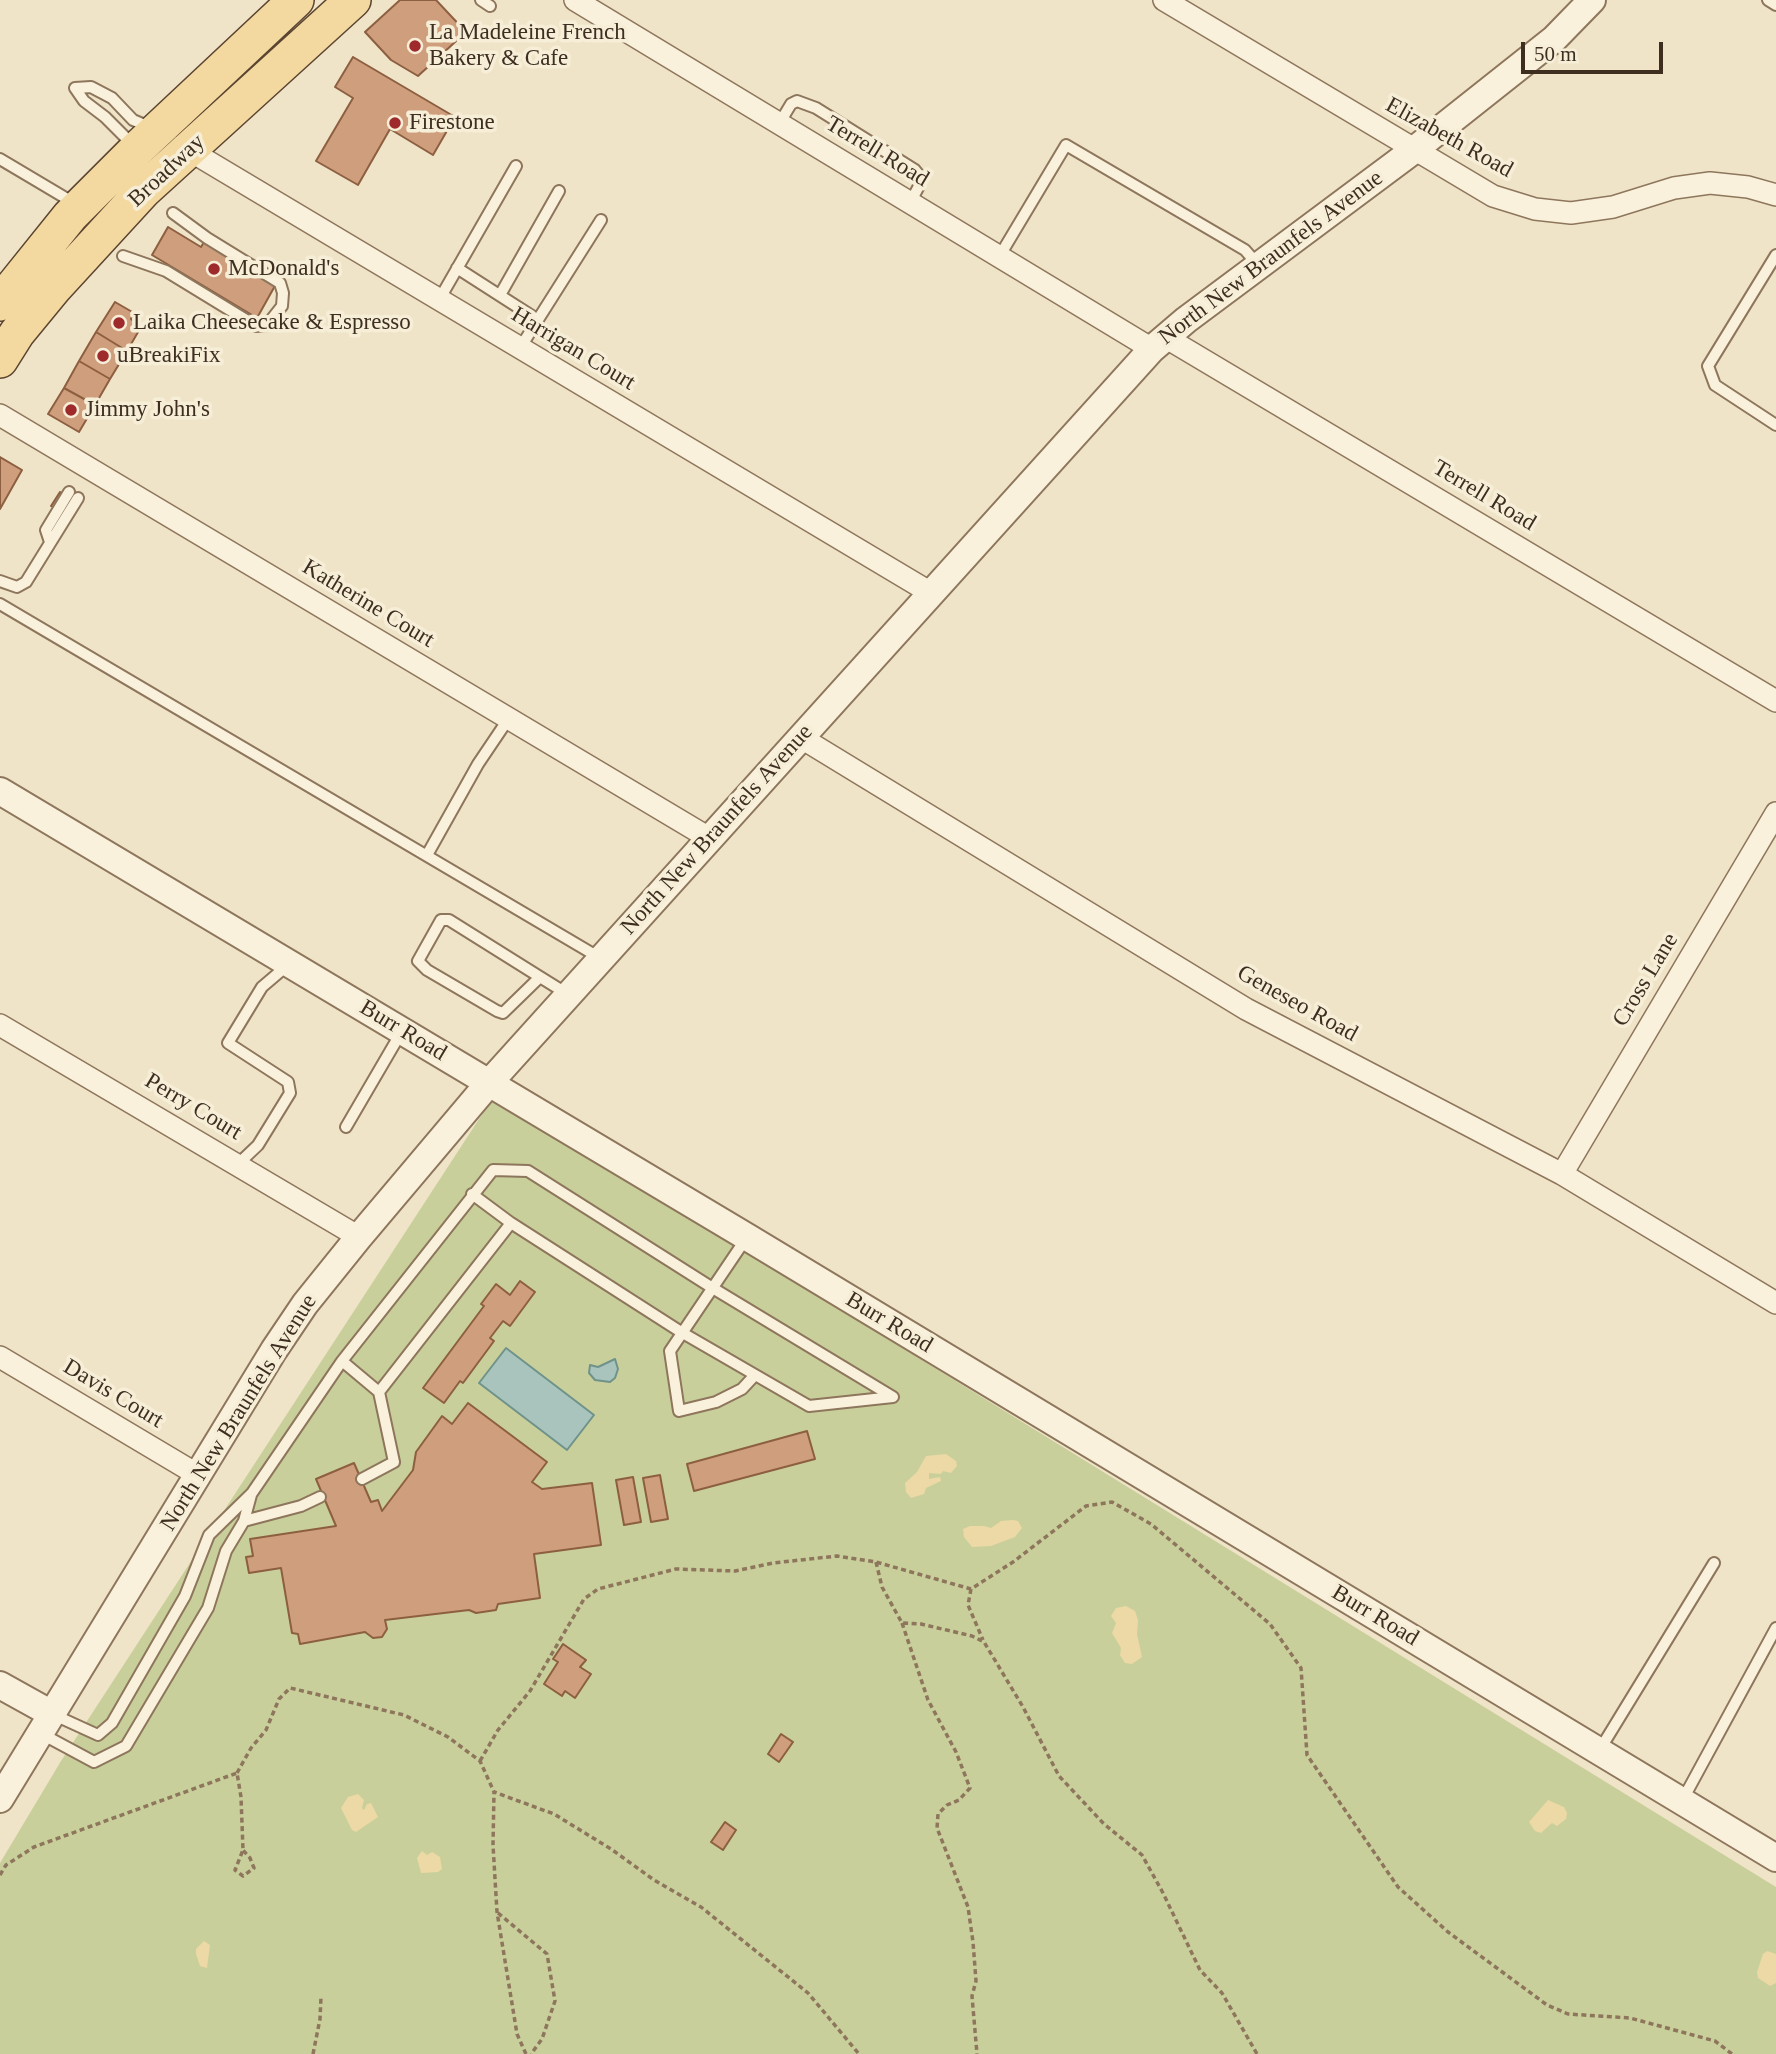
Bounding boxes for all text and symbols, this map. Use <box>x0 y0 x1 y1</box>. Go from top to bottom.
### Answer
place label: La Madeleine French Bakery & Cafe <box>429 19 626 73</box>
scale bar <box>1524 28 1666 72</box>
marker: La Madeleine French Bakery & Cafe <box>407 38 423 54</box>
text: 50 m <box>1534 42 1577 66</box>
street label: Elizabeth Road <box>1381 92 1517 184</box>
place label: Firestone <box>409 109 495 137</box>
street label: Terrell Road <box>820 110 934 194</box>
marker: Firestone <box>387 115 403 131</box>
street label: Broadway <box>123 129 211 213</box>
street label: North New Braunfels Avenue <box>1153 165 1389 351</box>
place label: McDonald's <box>228 255 339 283</box>
marker: McDonald's <box>206 261 222 277</box>
street label: Harrigan Court <box>506 301 640 397</box>
place label: Laika Cheesecake & Espresso <box>133 309 411 337</box>
marker: Laika Cheesecake & Espresso <box>111 315 127 331</box>
place label: uBreakiFix <box>117 342 220 370</box>
marker: uBreakiFix <box>95 348 111 364</box>
place label: Jimmy John's <box>85 396 210 424</box>
marker: Jimmy John's <box>63 402 79 418</box>
street label: Terrell Road <box>1427 454 1541 538</box>
street label: Katherine Court <box>297 554 439 654</box>
street label: North New Braunfels Avenue <box>615 719 819 941</box>
street label: Cross Lane <box>1607 928 1685 1032</box>
street label: Geneseo Road <box>1232 960 1362 1048</box>
street label: Burr Road <box>355 994 451 1068</box>
street label: Perry Court <box>140 1067 246 1147</box>
street label: Burr Road <box>841 1286 937 1360</box>
street label: North New Braunfels Avenue <box>155 1290 323 1536</box>
street label: Davis Court <box>58 1353 168 1435</box>
street label: Burr Road <box>1327 1579 1423 1653</box>

